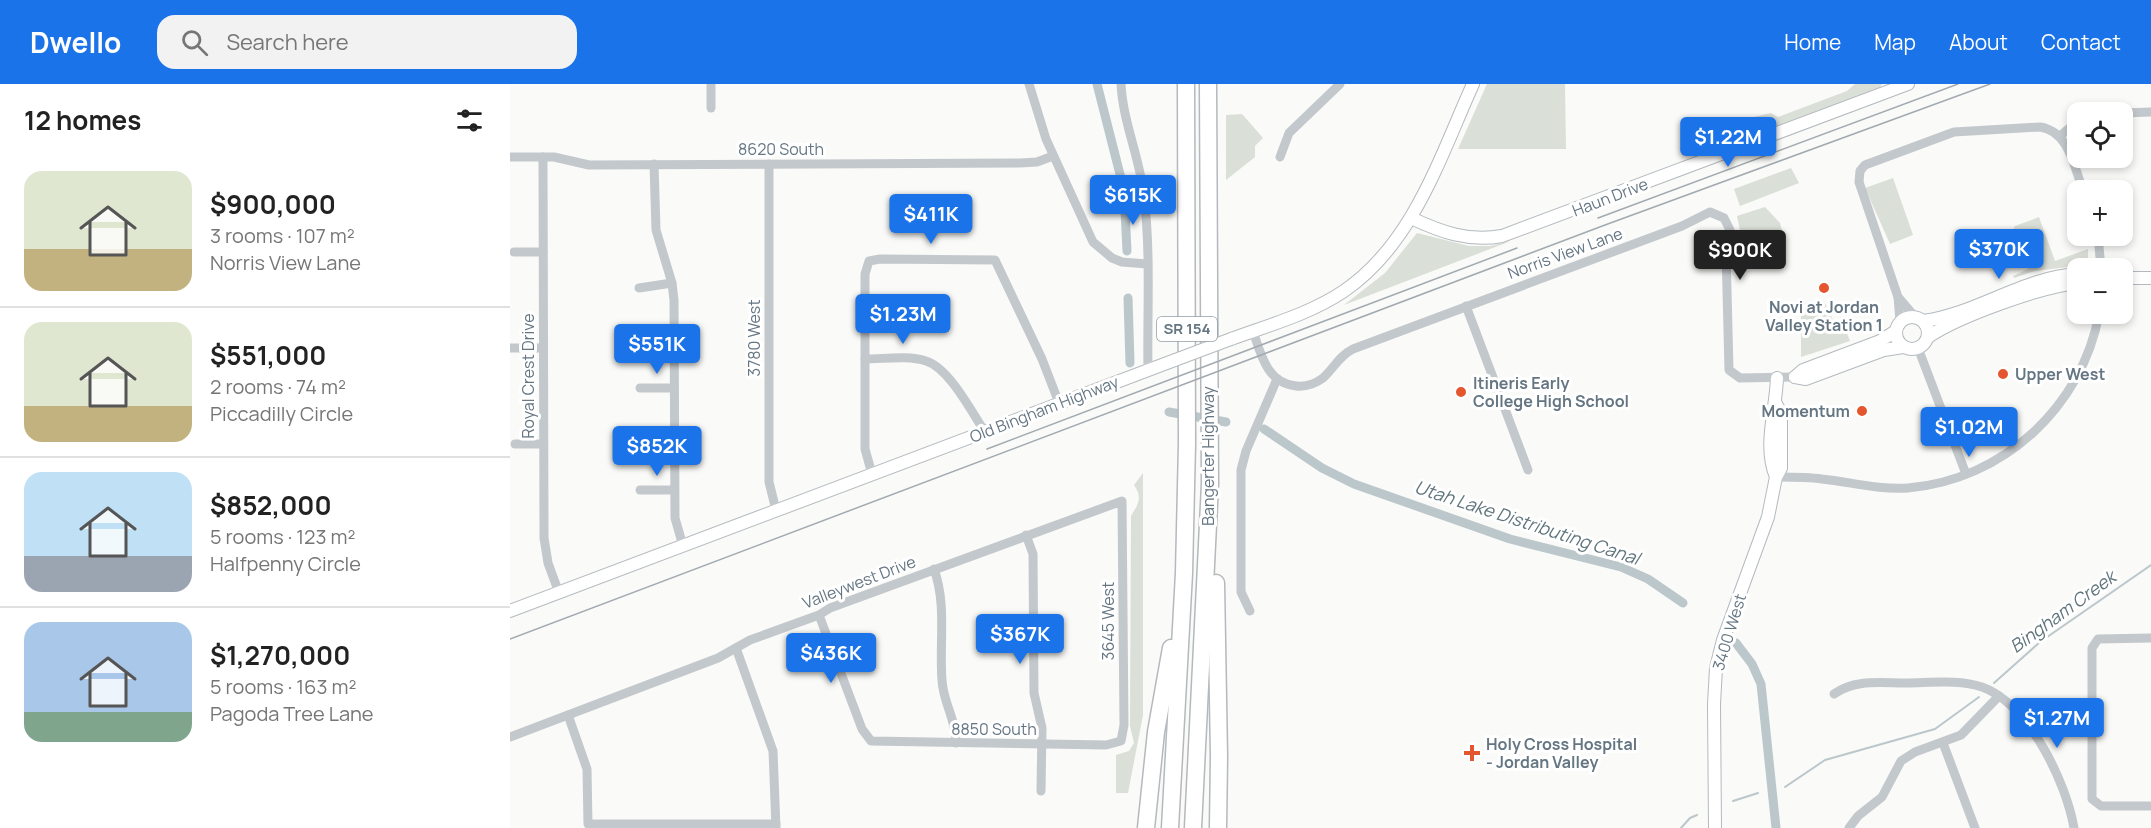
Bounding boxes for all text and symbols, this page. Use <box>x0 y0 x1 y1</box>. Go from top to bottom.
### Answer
search box <box>157 15 577 69</box>
text: Dwello <box>30 23 121 61</box>
icon: search <box>178 26 211 59</box>
text: Search here <box>226 27 349 57</box>
text: Home <box>1784 28 1841 56</box>
text: Map <box>1874 28 1916 56</box>
text: About <box>1949 28 2008 56</box>
text: Contact <box>2041 28 2121 56</box>
text: 12 homes <box>24 102 141 138</box>
map controls <box>2067 102 2133 324</box>
button: locate <box>2067 102 2133 168</box>
icon: filters <box>453 104 486 137</box>
pin: $1.22M <box>1679 117 1777 168</box>
text: $1.22M <box>1694 123 1762 150</box>
street label: 8620 South <box>738 138 824 160</box>
street label: Haun Drive <box>1569 172 1651 222</box>
pin: $615K <box>1091 175 1175 226</box>
button: + <box>2067 180 2133 246</box>
text: $615K <box>1104 181 1162 208</box>
text: $900,000 <box>210 186 336 222</box>
pin: $411K <box>889 194 973 245</box>
icon: home <box>72 195 144 267</box>
text: $411K <box>903 200 959 227</box>
text: 3 rooms · 107 m² <box>210 222 355 249</box>
street label: Norris View Lane <box>1505 222 1625 284</box>
pin: $370K <box>1957 229 2041 280</box>
pin: $900K <box>1698 230 1782 281</box>
text: $370K <box>1969 235 2029 262</box>
text: $900K <box>1708 236 1772 263</box>
text: Norris View Lane <box>210 249 361 276</box>
button: − <box>2067 258 2133 324</box>
marker: Novi at Jordan Valley Station 1 <box>1817 281 1831 295</box>
pin: $1.23M <box>854 294 952 345</box>
place label: Novi at Jordan Valley Station 1 <box>1765 296 1883 336</box>
street label: 3780 West <box>743 299 765 377</box>
text: $1.23M <box>869 300 937 327</box>
street label: Royal Crest Drive <box>517 314 539 439</box>
road number: SR 154 <box>1157 317 1217 341</box>
pin: $551K <box>615 324 699 375</box>
text: $551K <box>628 330 686 357</box>
text: $551,000 <box>210 337 326 373</box>
icon: home <box>72 346 144 418</box>
place label: Upper West <box>2015 363 2105 385</box>
marker: Upper West <box>1996 367 2010 381</box>
street label: Old Bingham Highway <box>966 370 1122 448</box>
place label: Itineris Early College High School <box>1473 372 1629 412</box>
text: 2 rooms · 74 m² <box>210 373 346 400</box>
marker: Itineris Early College High School <box>1454 385 1468 399</box>
street label: Bangerter Highway <box>1197 386 1219 526</box>
text: Piccadilly Circle <box>210 400 353 427</box>
place label: Momentum <box>1761 400 1850 422</box>
marker: Momentum <box>1855 404 1869 418</box>
pin: $1.02M <box>1920 407 2018 458</box>
text: $1.02M <box>1935 413 2003 440</box>
pin: $852K <box>615 426 699 477</box>
text: $852K <box>627 432 687 459</box>
water label: Utah Lake Distributing Canal <box>1412 474 1646 571</box>
text: $852,000 <box>210 487 332 523</box>
icon: home <box>72 496 144 568</box>
text: 5 rooms · 123 m² <box>210 523 355 550</box>
text: Halfpenny Circle <box>210 550 361 577</box>
street label: Valleywest Drive <box>799 550 919 614</box>
water label: Bingham Creek <box>2005 563 2123 658</box>
street label: 3645 West <box>1097 582 1119 660</box>
street label: 3400 West <box>1707 591 1751 673</box>
pin: $367K <box>978 614 1062 665</box>
text: $367K <box>990 620 1050 647</box>
pin: $436K <box>789 633 873 684</box>
text: $1,270,000 <box>210 637 350 673</box>
text: $436K <box>800 639 862 666</box>
icon: home <box>72 646 144 718</box>
text: 5 rooms · 163 m² <box>210 673 356 700</box>
pin: $1.27M <box>2008 698 2106 749</box>
text: Pagoda Tree Lane <box>210 700 374 727</box>
text: $1.27M <box>2024 704 2090 731</box>
street label: 8850 South <box>951 718 1037 740</box>
place label: Holy Cross Hospital - Jordan Valley <box>1486 733 1637 773</box>
marker: Holy Cross Hospital - Jordan Valley <box>1463 744 1481 762</box>

